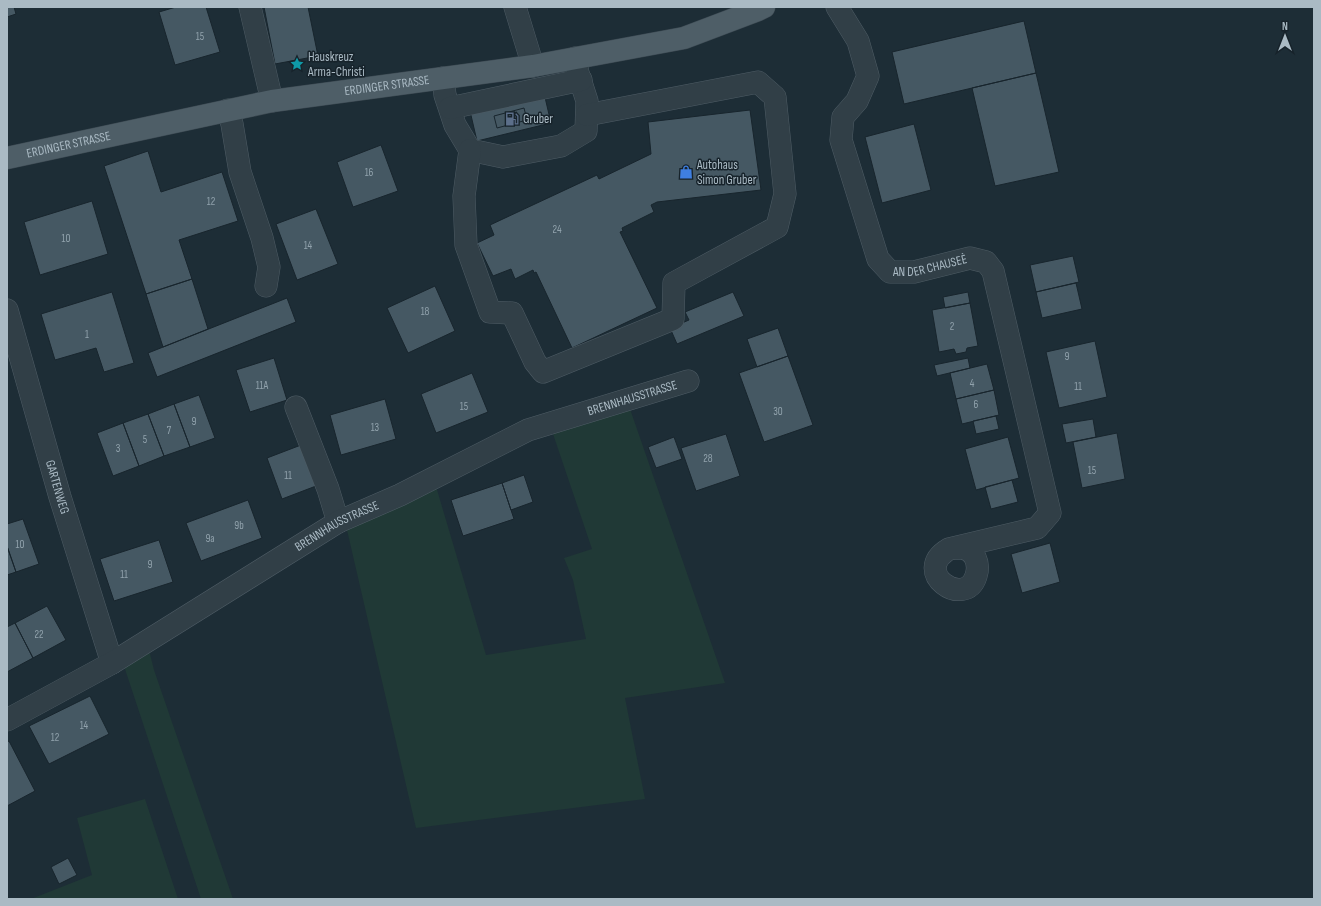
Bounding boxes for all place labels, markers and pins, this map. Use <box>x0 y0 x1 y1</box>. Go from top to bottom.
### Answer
place label: Hauskreuz Arma-Christi <box>307 49 365 80</box>
place icon: Hauskreuz Arma-Christi <box>289 56 305 72</box>
fuel station icon: Gruber <box>504 111 520 127</box>
place label: Gruber <box>523 111 553 127</box>
place label: Autohaus Simon Gruber <box>696 157 757 188</box>
shop icon: Autohaus Simon Gruber <box>678 164 694 180</box>

